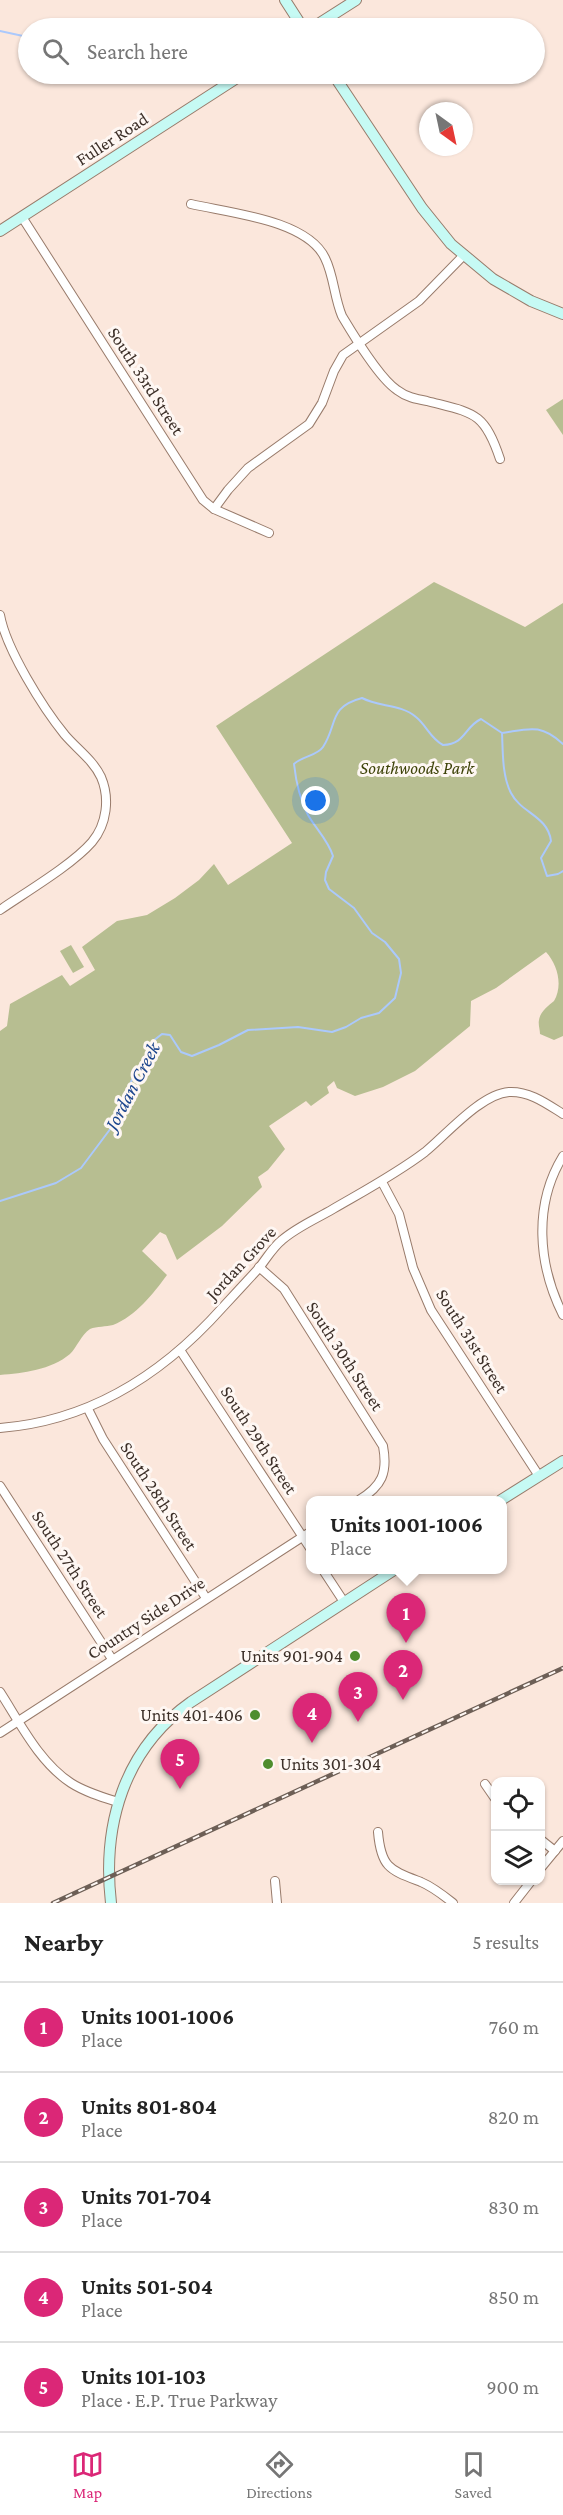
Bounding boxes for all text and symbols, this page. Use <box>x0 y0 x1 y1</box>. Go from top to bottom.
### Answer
search box <box>18 18 545 84</box>
icon: search <box>39 35 72 68</box>
text: Search here <box>87 39 188 64</box>
north arrow <box>419 102 473 156</box>
street label: Fuller Road <box>72 108 152 170</box>
street label: South 33rd Street <box>104 324 189 439</box>
park label: Southwoods Park <box>360 758 475 778</box>
your location <box>301 786 330 815</box>
water label: Jordan Creek <box>98 1037 166 1137</box>
street label: Jordan Grove <box>200 1222 280 1305</box>
street label: South 31st Street <box>432 1285 513 1398</box>
street label: South 30th Street <box>302 1298 388 1415</box>
street label: South 29th Street <box>217 1382 302 1499</box>
street label: South 28th Street <box>117 1438 202 1555</box>
popup <box>306 1496 507 1574</box>
street label: South 27th Street <box>28 1507 113 1622</box>
text: Units 1001-1006 <box>330 1512 483 1537</box>
text: Place <box>330 1537 371 1559</box>
street label: Country Side Drive <box>84 1573 208 1663</box>
pin: 1 <box>386 1594 426 1643</box>
place label: Units 901-904 <box>241 1646 343 1666</box>
marker: Units 901-904 <box>348 1649 362 1663</box>
pin: 2 <box>384 1650 422 1700</box>
pin: 3 <box>338 1672 378 1722</box>
pin: 4 <box>292 1694 332 1743</box>
place label: Units 401-406 <box>140 1705 243 1725</box>
marker: Units 401-406 <box>248 1708 262 1722</box>
pin: 5 <box>160 1740 200 1789</box>
place label: Units 301-304 <box>280 1754 381 1774</box>
marker: Units 301-304 <box>261 1757 275 1771</box>
map controls <box>491 1777 545 1885</box>
button: locate <box>491 1777 545 1831</box>
button: layers <box>491 1831 545 1885</box>
text: Nearby <box>24 1928 103 1957</box>
text: 5 results <box>472 1931 539 1953</box>
text: Units 1001-1006 <box>81 2004 234 2029</box>
text: 1 <box>40 2016 47 2038</box>
text: 760 m <box>489 2016 539 2038</box>
text: Place <box>81 2029 123 2051</box>
text: Units 801-804 <box>81 2094 217 2119</box>
text: 2 <box>38 2106 49 2128</box>
text: 820 m <box>488 2106 539 2128</box>
text: Place <box>81 2119 123 2141</box>
text: Units 701-704 <box>81 2184 211 2209</box>
text: 3 <box>39 2196 48 2218</box>
text: 830 m <box>488 2196 539 2218</box>
text: Place <box>81 2209 123 2231</box>
text: Units 501-504 <box>81 2274 213 2299</box>
text: 4 <box>38 2286 49 2308</box>
text: 850 m <box>488 2286 539 2308</box>
text: Place <box>81 2299 123 2321</box>
text: Units 101-103 <box>81 2364 206 2389</box>
text: 5 <box>39 2376 48 2398</box>
text: 900 m <box>486 2376 539 2398</box>
text: Place · E.P. True Parkway <box>81 2389 277 2411</box>
tab: Map <box>71 2448 104 2501</box>
tab: Directions <box>246 2448 312 2501</box>
tab: Saved <box>454 2448 492 2501</box>

